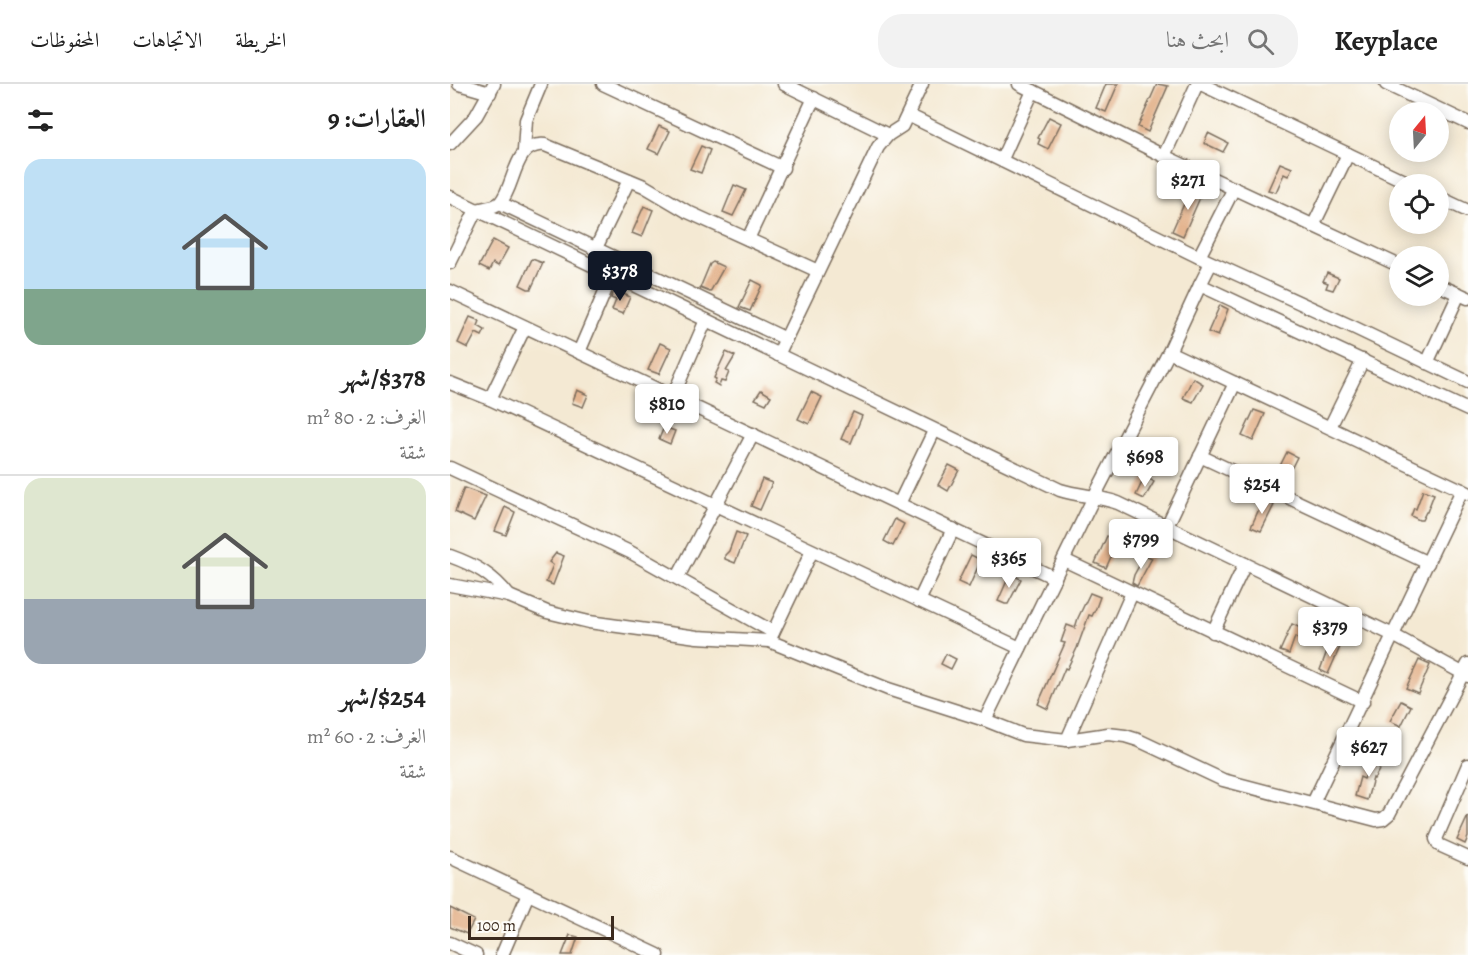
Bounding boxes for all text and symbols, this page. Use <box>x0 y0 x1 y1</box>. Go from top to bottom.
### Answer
search box <box>878 14 1298 68</box>
text: Keyplace <box>1334 22 1438 60</box>
text: ابحث هنا <box>1166 25 1229 55</box>
icon: search <box>1244 25 1277 58</box>
text: المحفوظات <box>30 26 99 54</box>
text: الاتجاهات <box>132 26 202 54</box>
text: الخريطة <box>235 26 286 54</box>
text: العقارات: 9 <box>328 101 426 136</box>
north arrow <box>1389 102 1449 162</box>
map controls <box>1389 102 1449 306</box>
icon: filters <box>24 104 57 137</box>
pin: $271 <box>1152 160 1224 211</box>
text: $271 <box>1171 166 1205 193</box>
button: locate <box>1389 174 1449 234</box>
icon: home <box>171 198 279 306</box>
button: layers <box>1389 246 1449 306</box>
pin: $378 <box>584 251 656 302</box>
text: $378 <box>602 257 638 284</box>
text: $378/شهر <box>341 360 426 395</box>
pin: $810 <box>631 384 703 435</box>
text: $810 <box>649 390 685 417</box>
text: الغرف: 2 · 80 m² <box>307 404 426 431</box>
pin: $698 <box>1109 437 1181 488</box>
text: شقة <box>400 439 426 466</box>
text: $698 <box>1126 443 1164 470</box>
pin: $254 <box>1226 464 1298 515</box>
text: $254 <box>1244 470 1280 497</box>
icon: home <box>171 517 279 625</box>
pin: $799 <box>1105 519 1177 570</box>
text: $799 <box>1123 525 1159 552</box>
pin: $365 <box>973 538 1045 589</box>
text: $365 <box>991 544 1027 571</box>
pin: $379 <box>1294 607 1366 658</box>
text: $379 <box>1312 613 1348 640</box>
text: $254/شهر <box>340 679 426 714</box>
text: الغرف: 2 · 60 m² <box>307 723 426 750</box>
pin: $627 <box>1333 727 1405 778</box>
text: $627 <box>1351 733 1387 760</box>
text: شقة <box>400 758 426 785</box>
scale bar <box>468 913 614 940</box>
text: 100 m <box>477 915 516 937</box>

